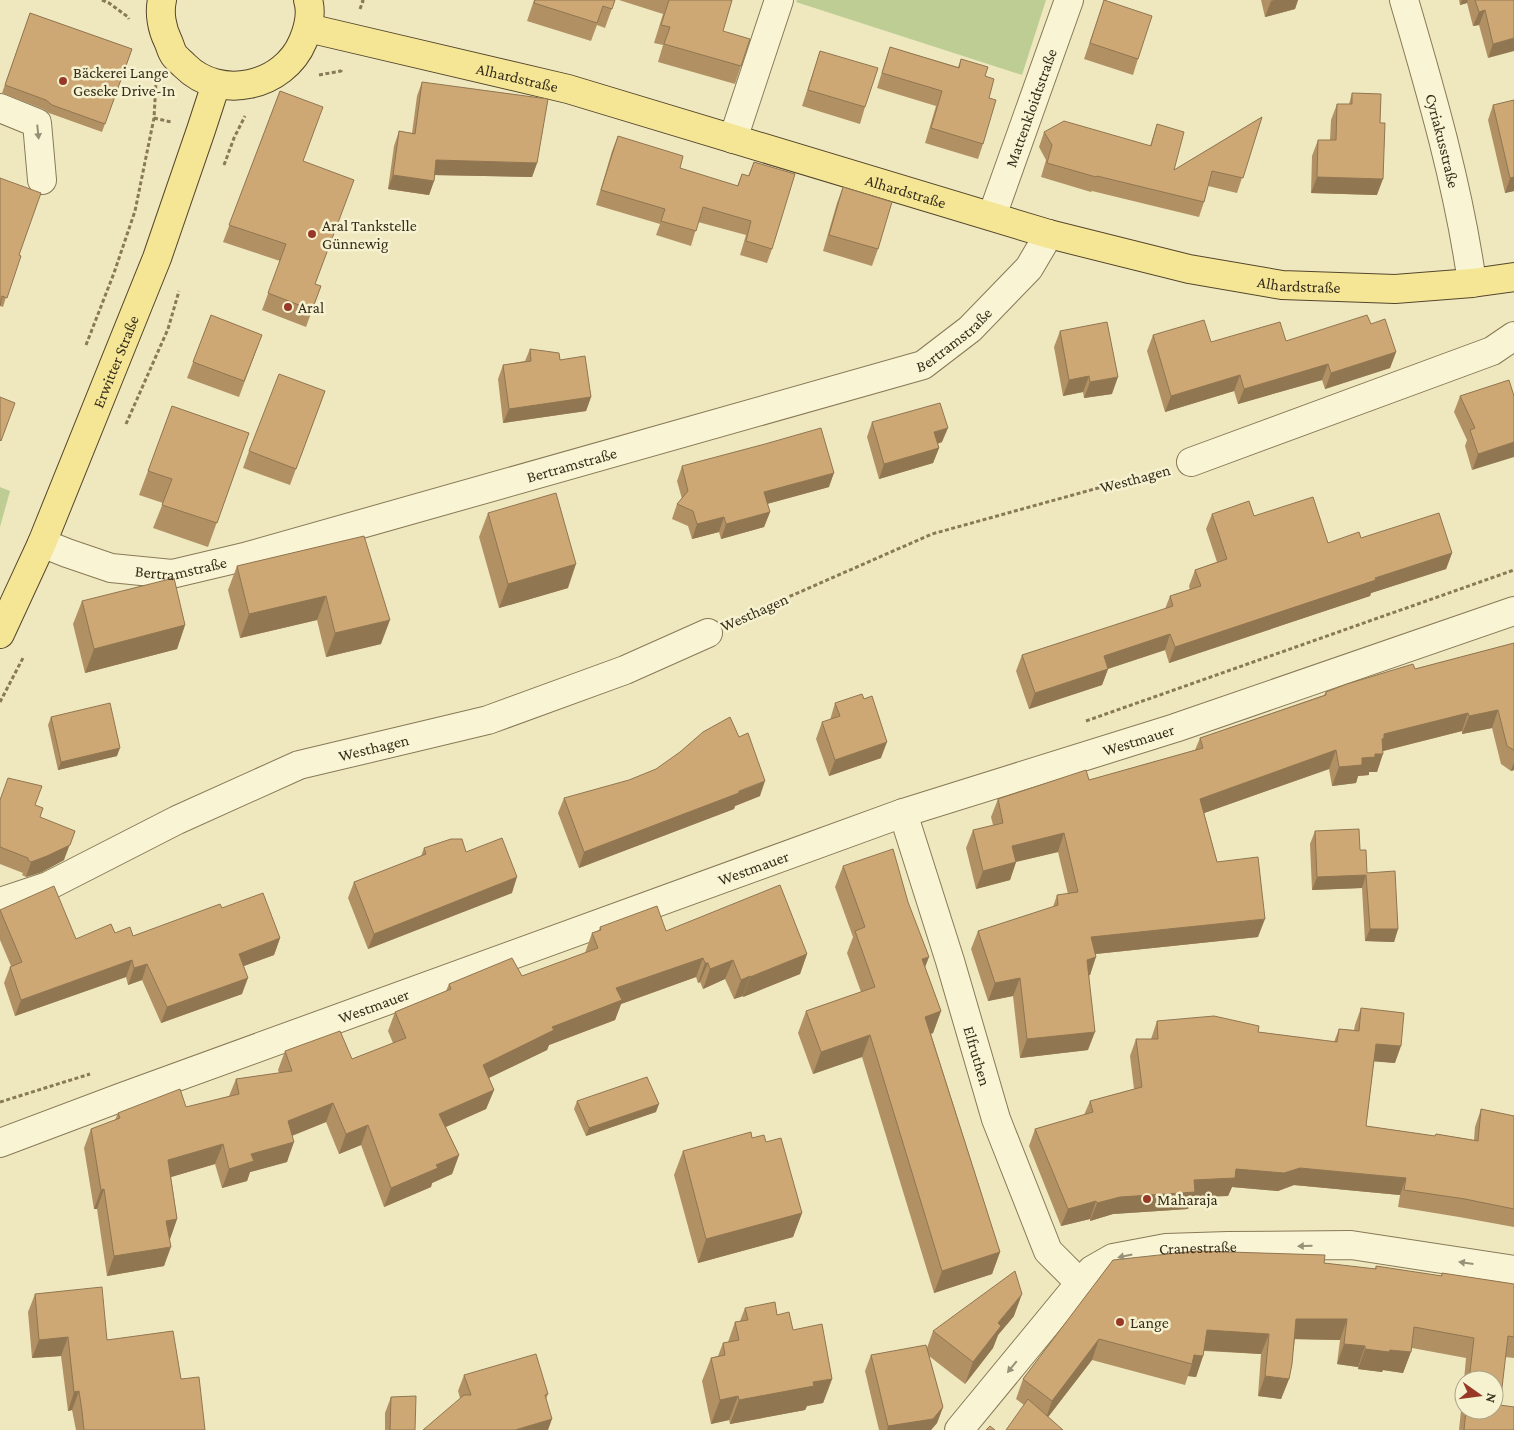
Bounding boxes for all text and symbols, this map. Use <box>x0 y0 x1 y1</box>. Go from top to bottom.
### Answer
street label: Mattenkloidtstraße <box>1002 46 1060 169</box>
street label: Alhardstraße <box>475 60 560 95</box>
place label: Bäckerei Lange Geseke Drive-In <box>73 64 176 99</box>
marker: Bäckerei Lange Geseke Drive-In <box>57 75 69 87</box>
street label: Cyriakusstraße <box>1422 92 1462 190</box>
one-way arrow <box>34 124 42 140</box>
street label: Alhardstraße <box>863 171 948 212</box>
place label: Aral Tankstelle Günnewig <box>322 217 417 253</box>
marker: Aral Tankstelle Günnewig <box>306 228 318 240</box>
street label: Alhardstraße <box>1256 273 1341 296</box>
place label: Aral <box>298 299 324 316</box>
marker: Aral <box>282 301 294 313</box>
street label: Bertramstraße <box>914 304 995 375</box>
street label: Erwitter Straße <box>89 313 142 410</box>
street label: Bertramstraße <box>525 444 619 486</box>
street label: Westhagen <box>1098 461 1173 497</box>
street label: Bertramstraße <box>134 553 228 583</box>
street label: Westhagen <box>718 590 791 636</box>
street label: Westmauer <box>1101 721 1177 759</box>
street label: Westhagen <box>337 731 411 764</box>
street label: Westmauer <box>716 847 791 889</box>
street label: Westmauer <box>336 985 412 1027</box>
street label: Elfruthen <box>960 1024 994 1088</box>
place label: Maharaja <box>1157 1191 1218 1209</box>
marker: Maharaja <box>1141 1193 1153 1205</box>
street label: Cranestraße <box>1157 1238 1237 1258</box>
one-way arrow <box>1296 1242 1312 1250</box>
one-way arrow <box>1117 1252 1133 1260</box>
one-way arrow <box>1457 1259 1473 1267</box>
place label: Lange <box>1130 1314 1169 1332</box>
marker: Lange <box>1114 1316 1126 1328</box>
one-way arrow <box>1006 1360 1017 1373</box>
north arrow <box>1454 1370 1504 1420</box>
text: N <box>1483 1392 1501 1405</box>

